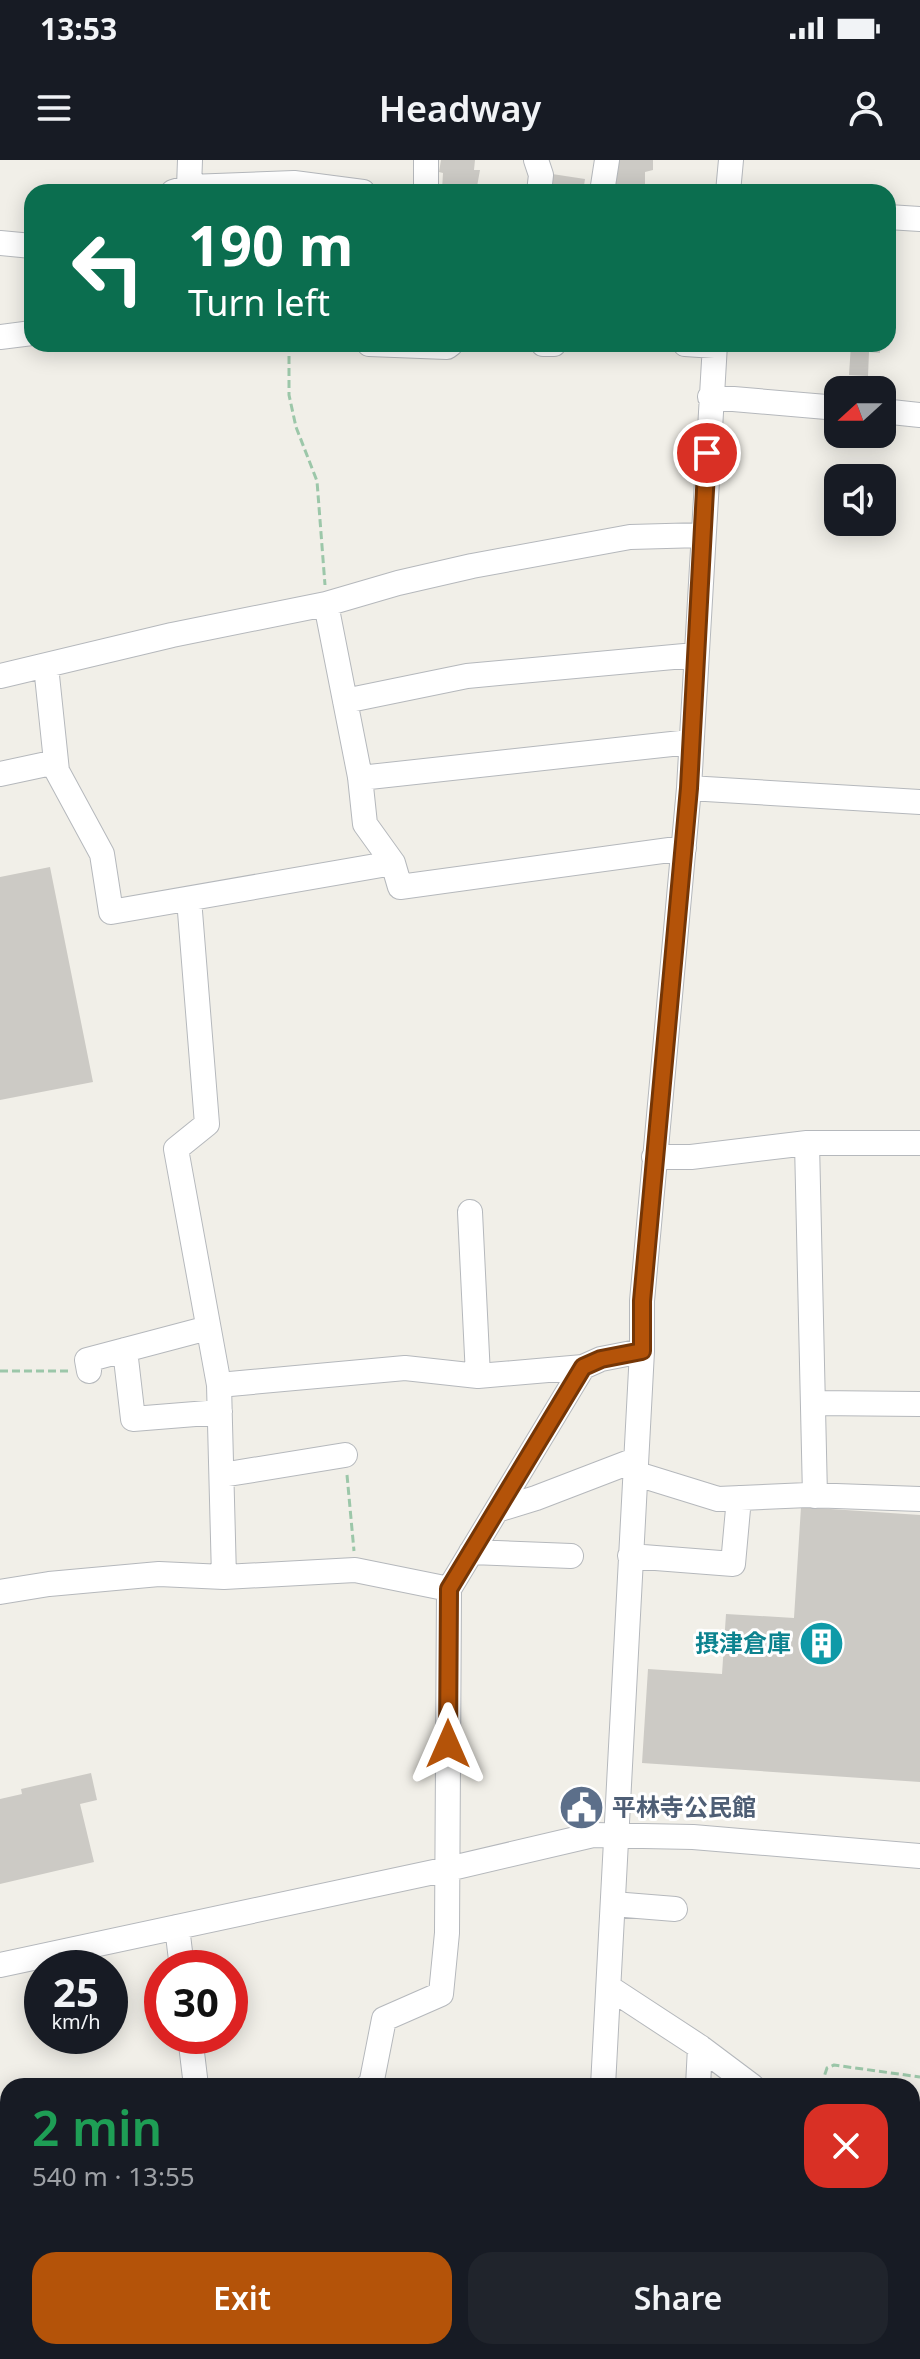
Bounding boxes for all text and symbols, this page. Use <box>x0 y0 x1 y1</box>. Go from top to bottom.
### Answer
text: 13:53 <box>40 8 117 49</box>
text: Headway <box>379 84 541 133</box>
icon: menu <box>32 86 76 130</box>
icon: person <box>844 86 888 130</box>
text: 190 m <box>188 206 353 282</box>
icon: left <box>56 216 160 320</box>
text: Turn left <box>188 278 330 327</box>
north arrow <box>824 376 896 448</box>
map controls <box>824 376 896 536</box>
pin <box>673 419 741 487</box>
icon: arrive <box>685 431 729 475</box>
button: sound <box>824 464 896 536</box>
building icon: 摂津倉庫 <box>798 1620 846 1668</box>
place label: 摂津倉庫 <box>695 1626 791 1659</box>
position arrow <box>406 1702 490 1786</box>
public building icon: 平林寺公民館 <box>557 1784 605 1832</box>
place label: 平林寺公民館 <box>612 1790 756 1823</box>
speed limit sign: 30 <box>144 1950 248 2054</box>
text: 25 <box>53 1964 99 2019</box>
text: km/h <box>51 2008 101 2035</box>
text: 2 min <box>32 2095 162 2160</box>
button: close <box>804 2104 888 2188</box>
text: 540 m · 13:55 <box>32 2158 195 2194</box>
button: Exit <box>32 2252 452 2344</box>
button: Share <box>468 2252 888 2344</box>

